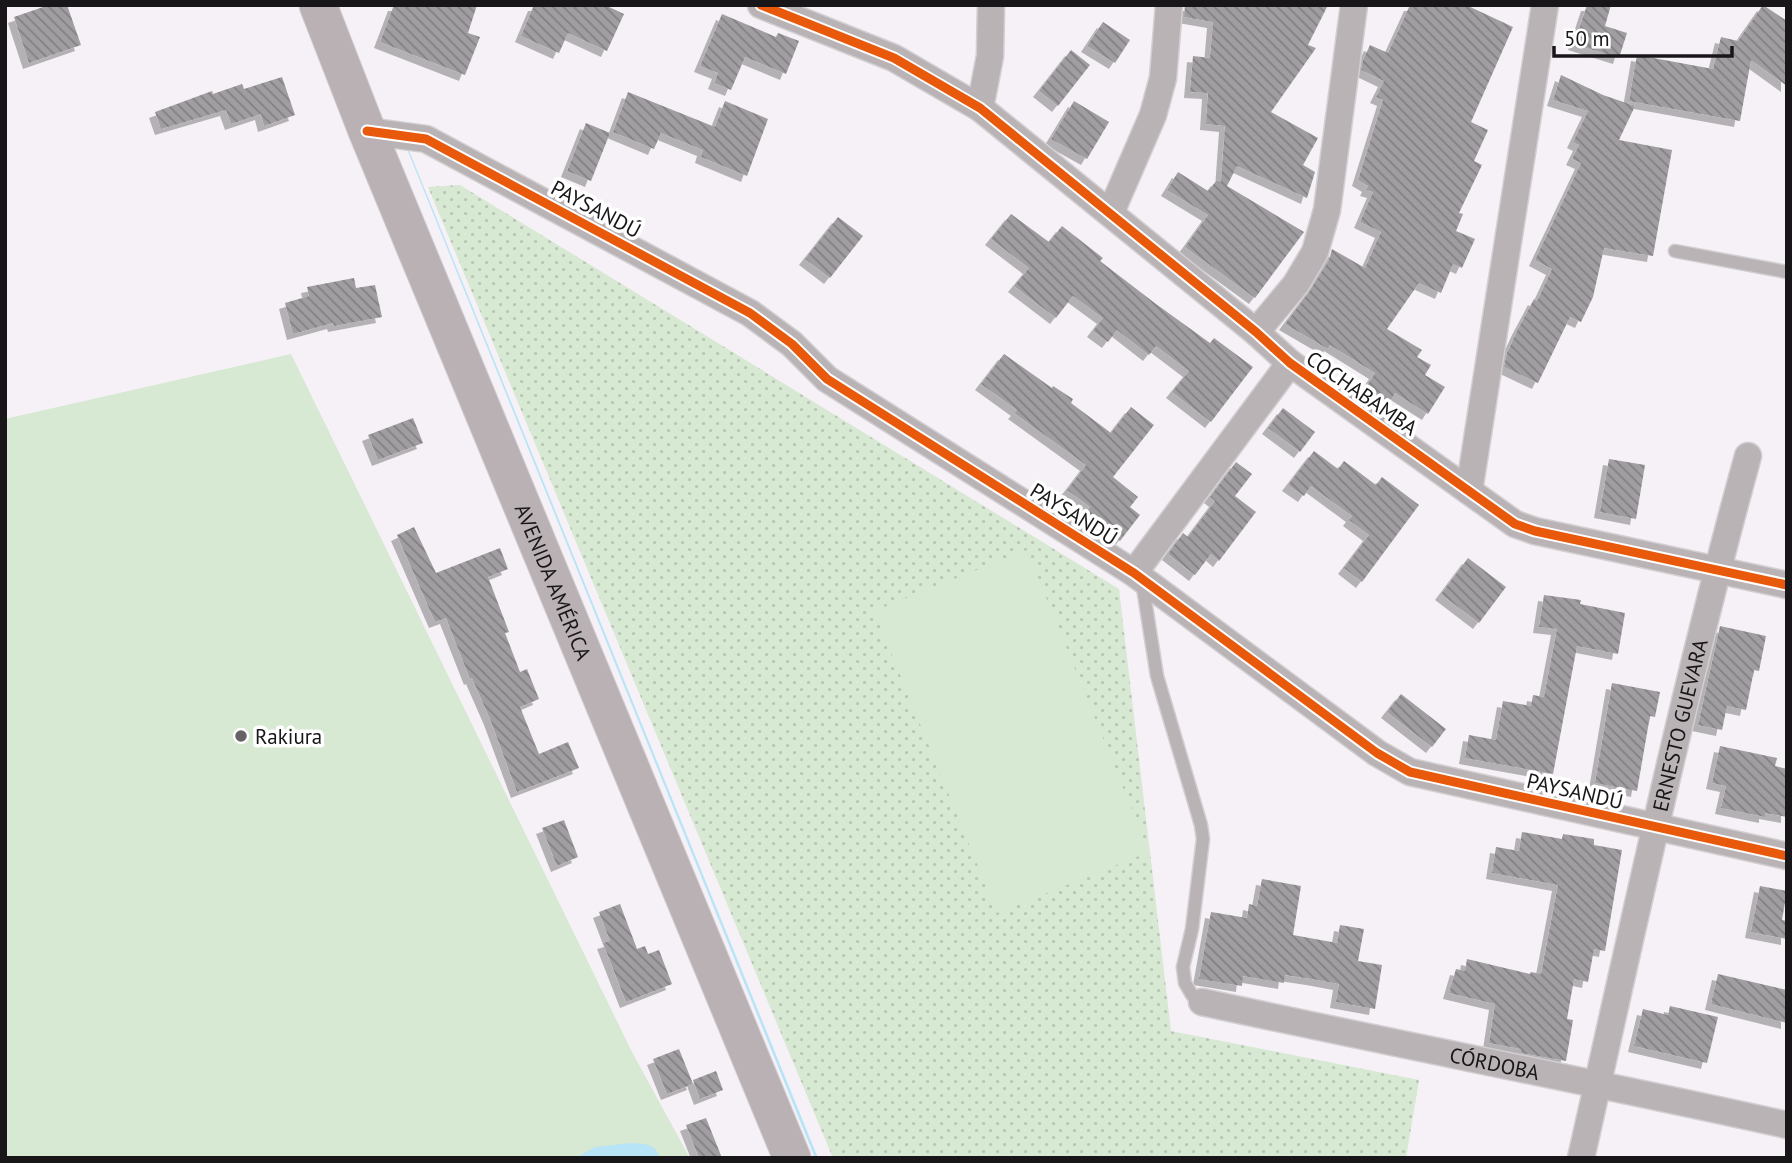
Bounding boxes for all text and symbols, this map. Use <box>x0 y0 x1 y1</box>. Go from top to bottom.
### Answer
scale bar <box>1554 14 1732 58</box>
text: 50 m <box>1564 25 1610 52</box>
street label: PAYSANDÚ <box>546 174 646 244</box>
street label: COCHABAMBA <box>1301 345 1424 442</box>
street label: PAYSANDÚ <box>1025 477 1123 551</box>
street label: AVENIDA AMÉRICA <box>509 499 598 665</box>
street label: ERNESTO GUEVARA <box>1646 635 1713 814</box>
place label: Rakiura <box>255 723 322 750</box>
marker: Rakiura <box>233 728 249 744</box>
street label: PAYSANDÚ <box>1524 767 1626 815</box>
street label: CÓRDOBA <box>1447 1041 1543 1086</box>

